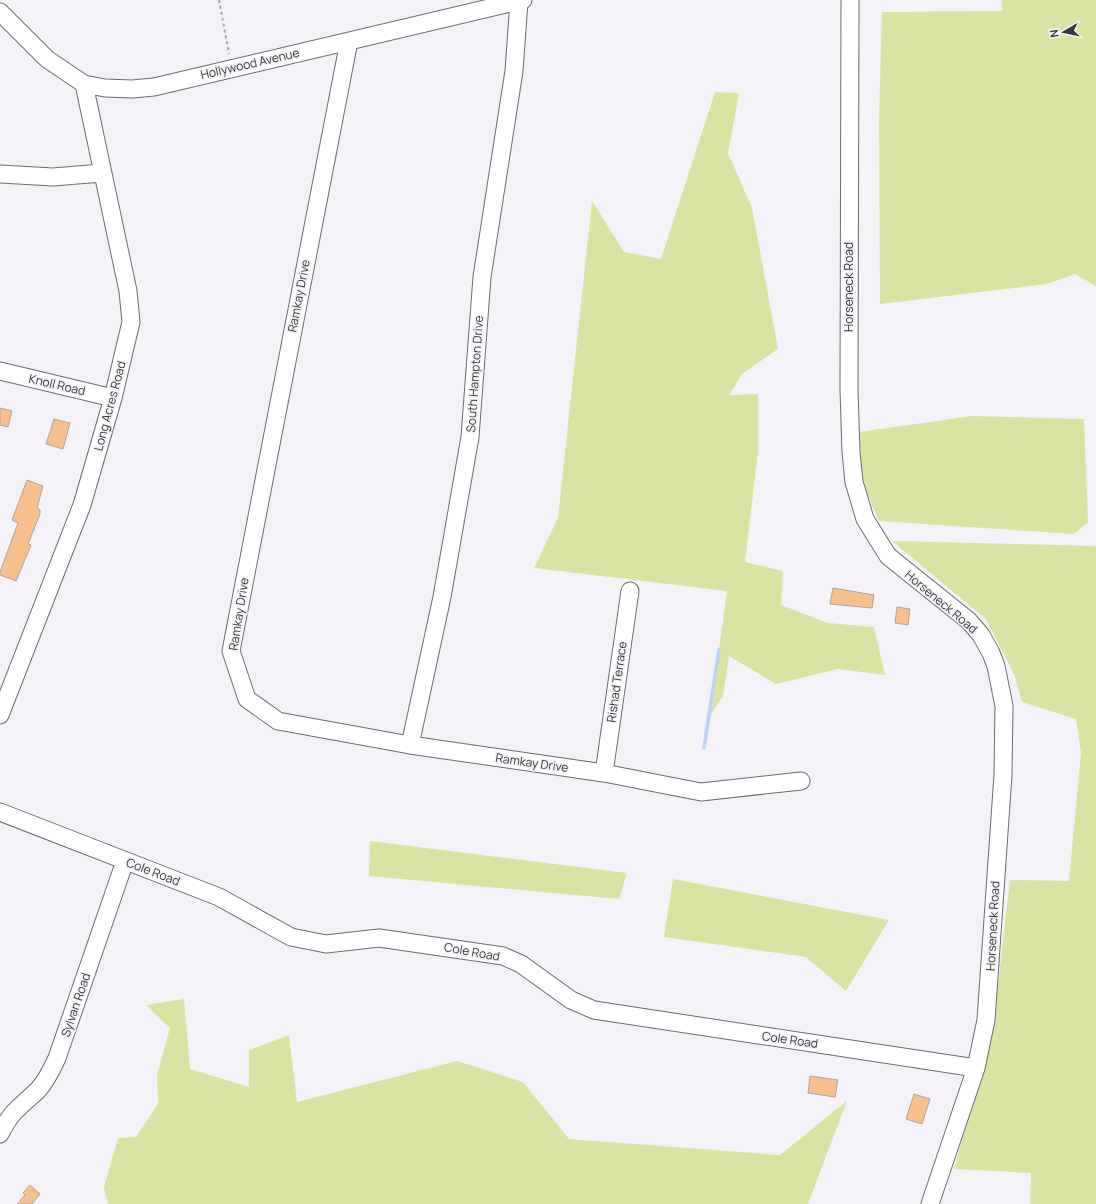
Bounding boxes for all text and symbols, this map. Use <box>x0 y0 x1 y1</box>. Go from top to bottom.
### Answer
north arrow <box>1044 12 1084 52</box>
text: N <box>1046 28 1062 39</box>
street label: Hollywood Avenue <box>199 44 301 83</box>
street label: Horseneck Road <box>840 242 857 332</box>
street label: Ramkay Drive <box>283 258 314 334</box>
street label: South Hampton Drive <box>462 315 487 433</box>
street label: Long Acres Road <box>89 359 130 453</box>
street label: Knoll Road <box>27 370 87 399</box>
street label: Horseneck Road <box>901 566 981 637</box>
street label: Ramkay Drive <box>224 576 253 652</box>
street label: Rishad Terrace <box>602 640 631 724</box>
street label: Ramkay Drive <box>495 749 570 776</box>
street label: Cole Road <box>124 854 183 890</box>
street label: Horseneck Road <box>982 881 1003 971</box>
street label: Cole Road <box>443 938 501 965</box>
street label: Sylvan Road <box>57 970 94 1039</box>
street label: Cole Road <box>761 1027 819 1052</box>

